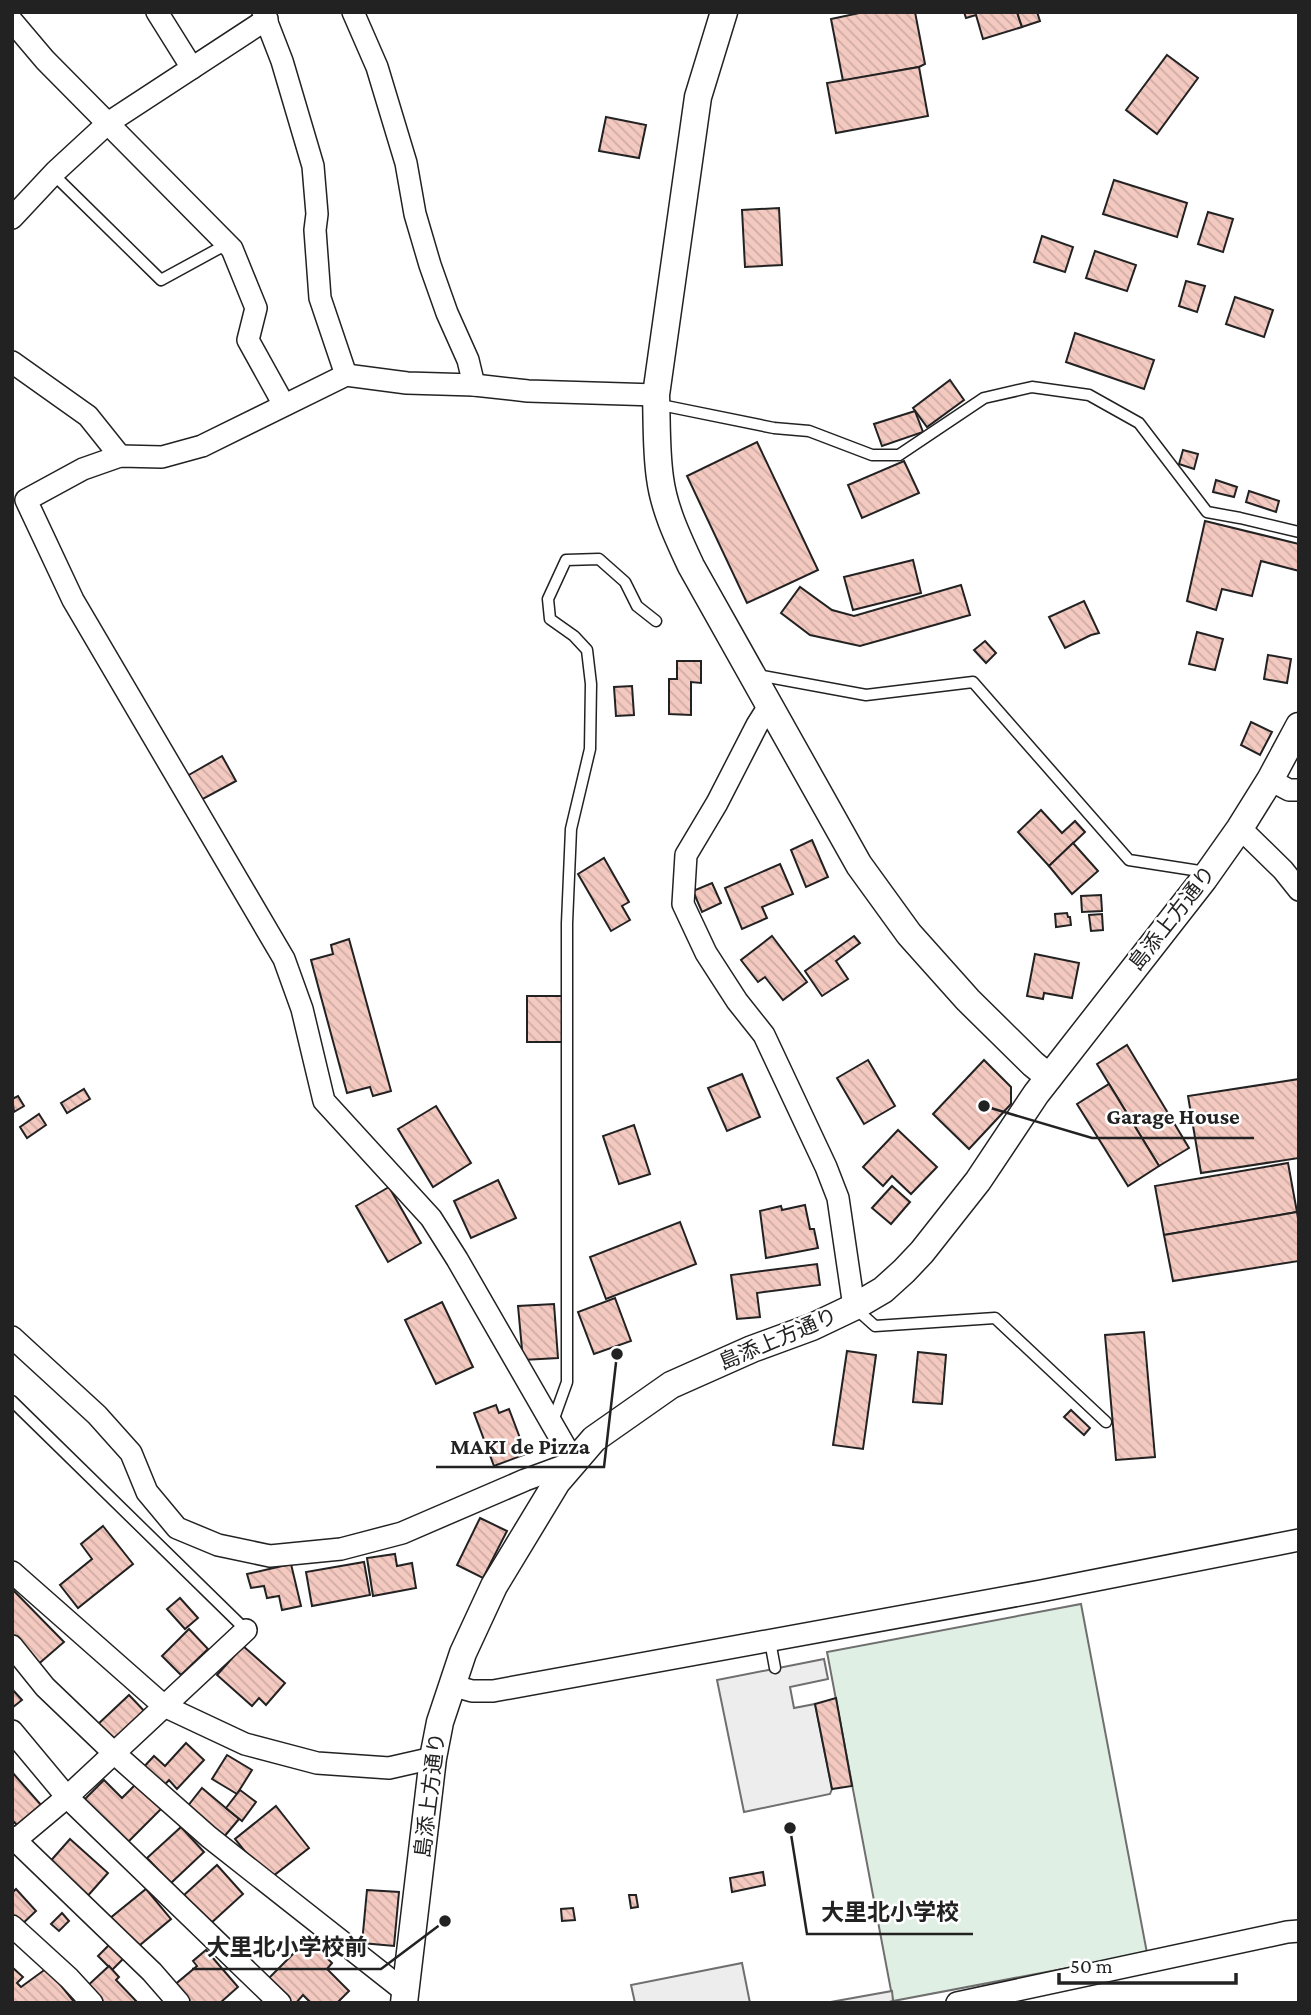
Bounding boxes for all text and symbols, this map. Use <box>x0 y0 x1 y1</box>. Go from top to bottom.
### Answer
street label: 島添上方通り <box>1124 861 1220 975</box>
callout: Garage House <box>1092 1094 1254 1138</box>
text: Garage House <box>1106 1103 1240 1129</box>
street label: 島添上方通り <box>715 1303 841 1375</box>
callout: MAKI de Pizza <box>436 1423 604 1467</box>
text: MAKI de Pizza <box>450 1433 591 1459</box>
street label: 島添上方通り <box>410 1731 450 1859</box>
callout: 大里北小学校 <box>807 1890 973 1934</box>
text: 大里北小学校 <box>821 1899 959 1925</box>
callout: 大里北小学校前 <box>192 1925 381 1969</box>
text: 大里北小学校前 <box>207 1934 368 1960</box>
scale bar <box>1059 1941 1236 1985</box>
text: 50 m <box>1070 1954 1113 1978</box>

